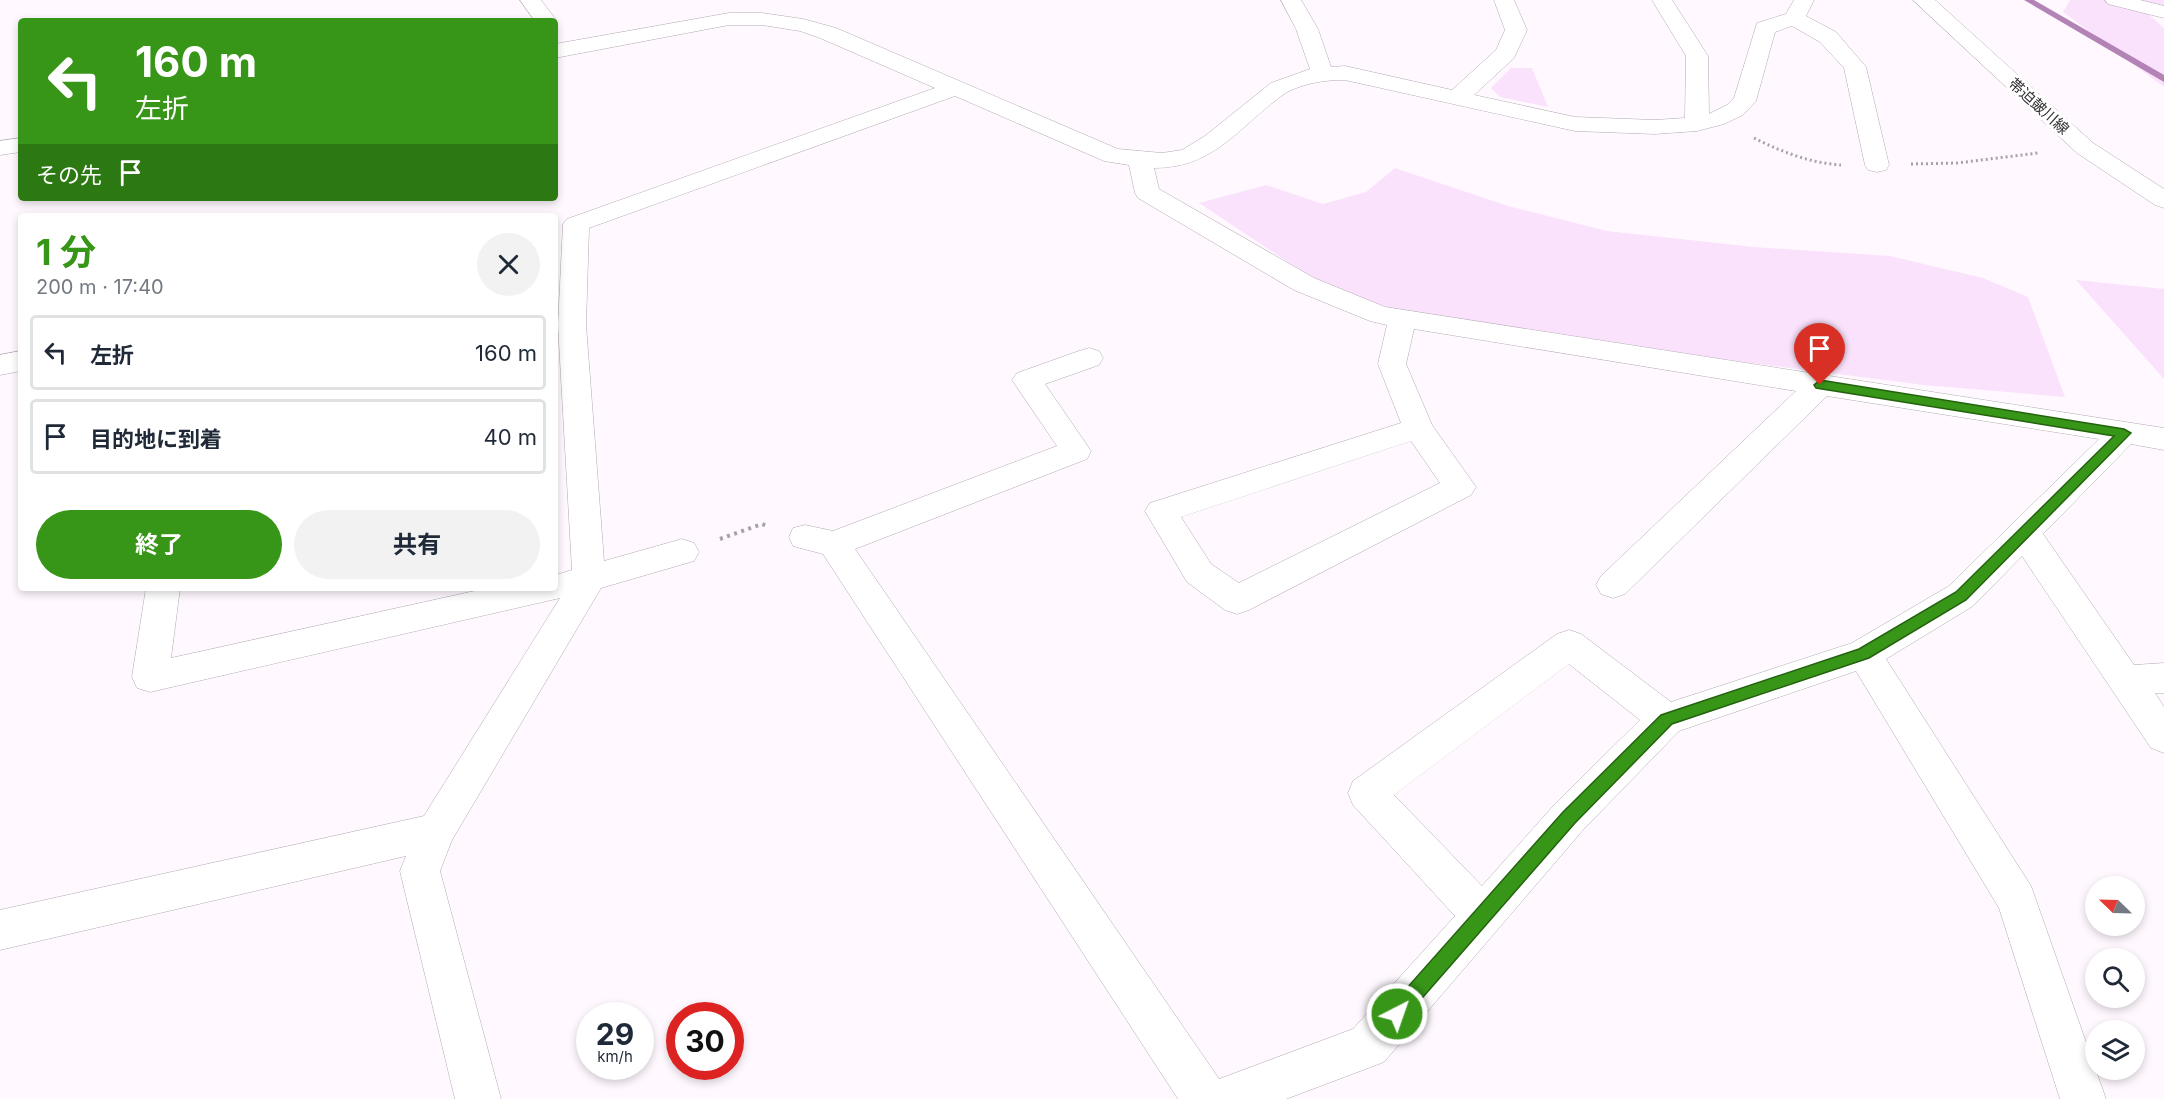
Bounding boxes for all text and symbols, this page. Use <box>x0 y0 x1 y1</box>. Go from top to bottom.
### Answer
text: 160 m <box>135 36 257 87</box>
icon: left <box>36 42 114 120</box>
street label: 帯迫皷川線 <box>2005 74 2073 138</box>
text: 左折 <box>135 92 189 125</box>
icon: arrive <box>114 156 147 189</box>
text: その先 <box>36 162 102 188</box>
text: 1 分 <box>36 230 96 274</box>
button: close <box>477 233 540 296</box>
text: 200 m · 17:40 <box>36 275 164 299</box>
pin <box>1794 323 1845 385</box>
icon: arrive <box>1803 332 1836 365</box>
icon: left <box>39 336 72 369</box>
text: 160 m <box>475 340 537 366</box>
text: 左折 <box>90 342 134 368</box>
icon: arrive <box>39 420 72 453</box>
text: 40 m <box>483 424 537 450</box>
text: 目的地に到着 <box>90 426 222 452</box>
button: 終了 <box>36 510 282 579</box>
button: 共有 <box>294 510 540 579</box>
north arrow <box>2085 876 2145 936</box>
map controls <box>2085 876 2145 1080</box>
button: search <box>2085 948 2145 1008</box>
position arrow <box>1365 982 1429 1046</box>
speed limit sign: 30 <box>666 1002 744 1080</box>
text: 29 <box>596 1016 634 1052</box>
button: layers <box>2085 1020 2145 1080</box>
text: km/h <box>597 1047 633 1066</box>

